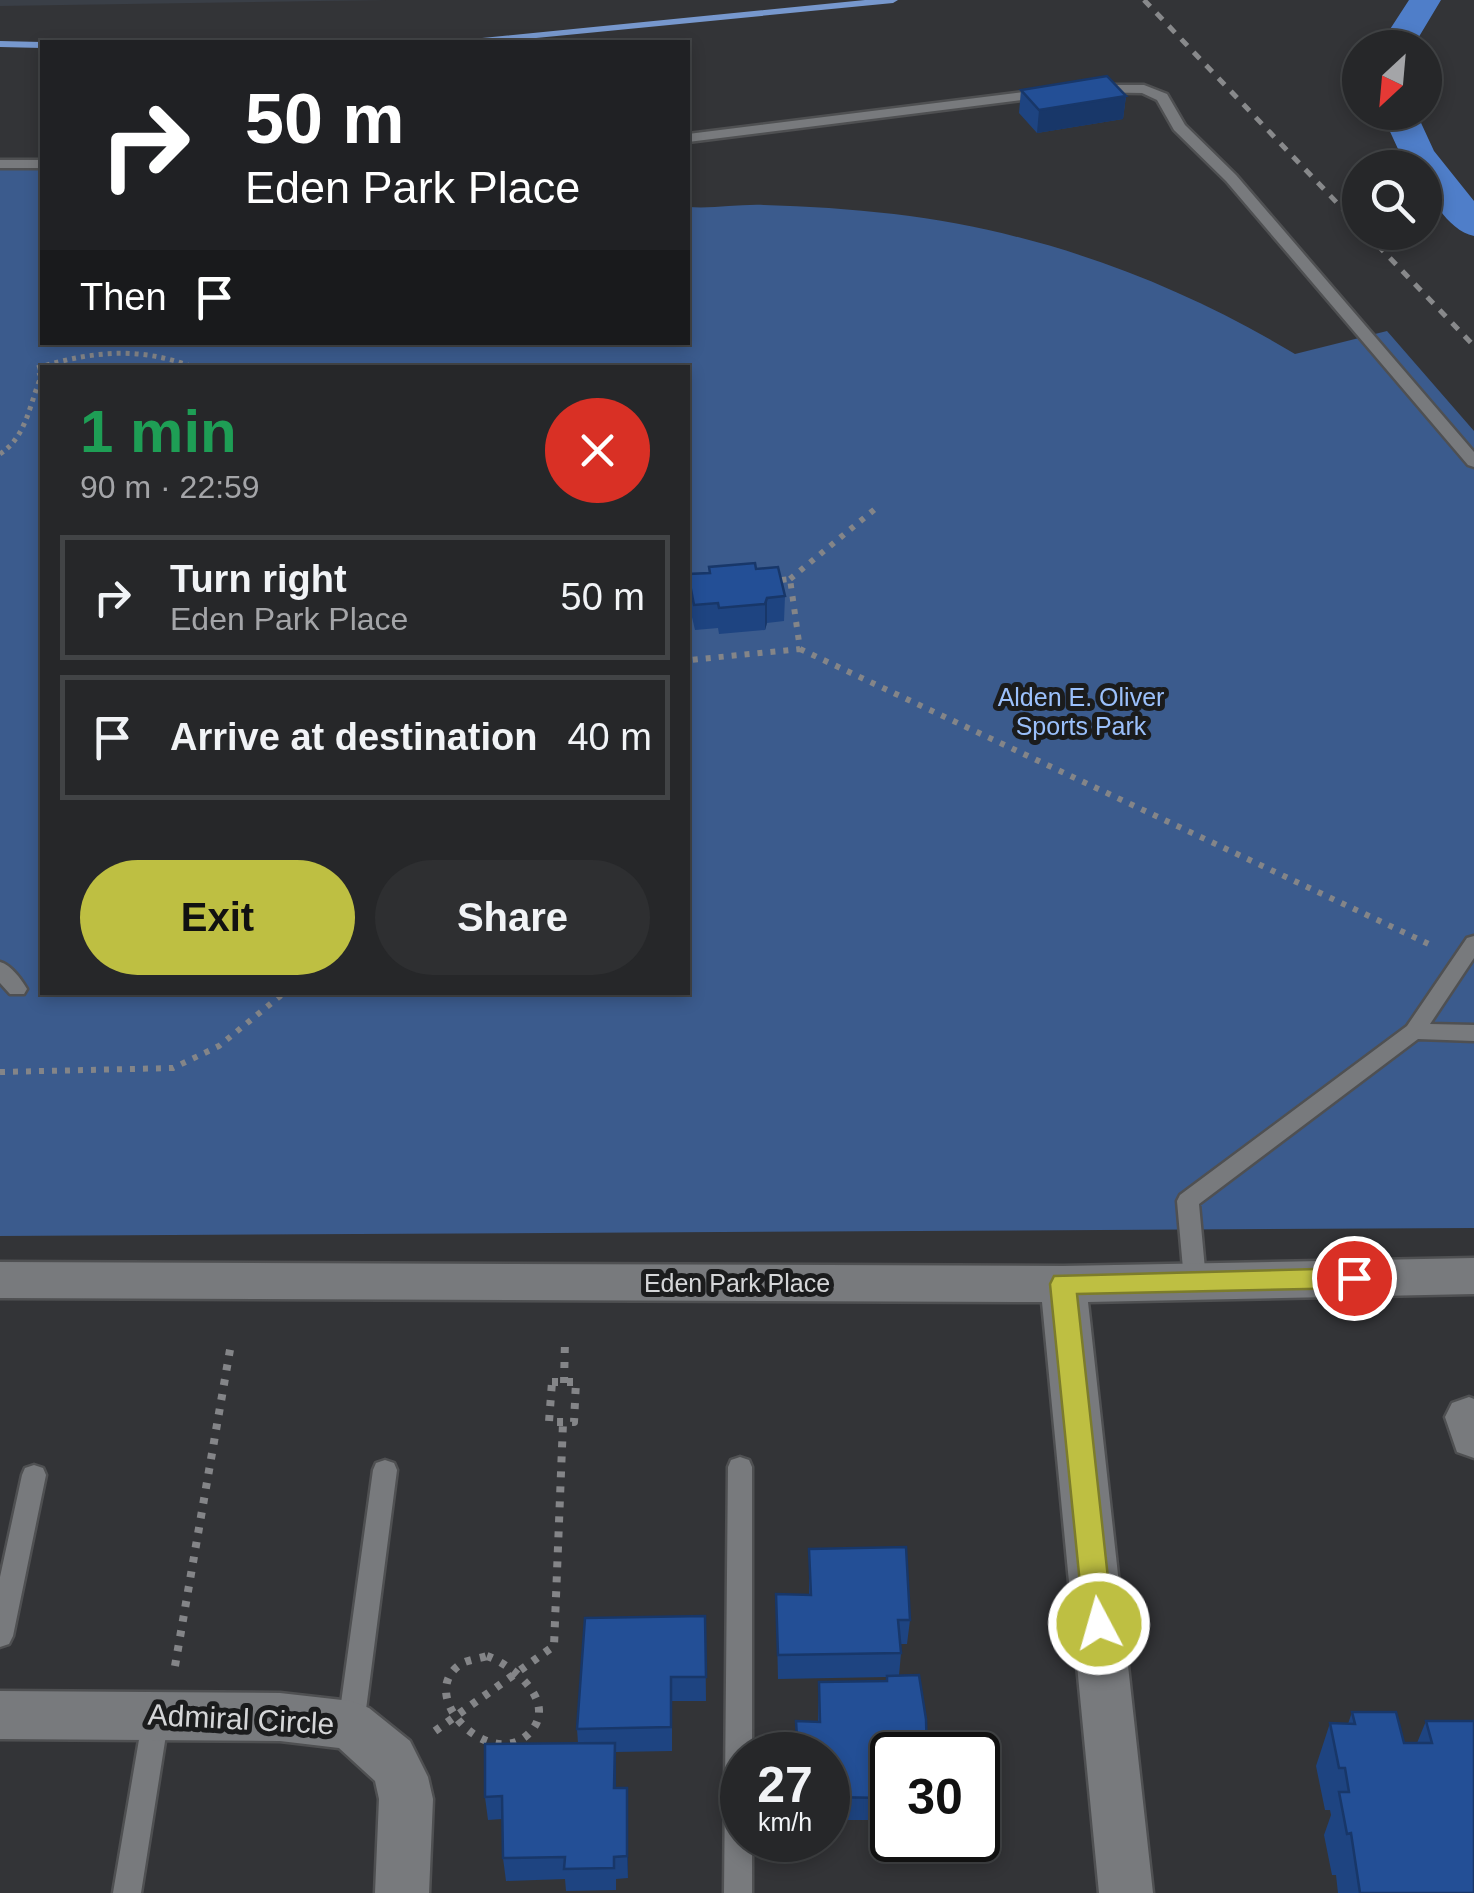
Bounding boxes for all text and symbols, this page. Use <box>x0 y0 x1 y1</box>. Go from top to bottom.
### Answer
north arrow <box>1342 30 1442 130</box>
map controls <box>1342 30 1442 250</box>
icon: right <box>80 80 210 210</box>
text: 50 m <box>245 80 405 158</box>
button: search <box>1342 150 1442 250</box>
text: Eden Park Place <box>245 162 580 213</box>
icon: arrive <box>187 270 242 325</box>
text: Then <box>80 276 167 318</box>
text: 1 min <box>80 398 237 465</box>
button: close <box>545 398 650 503</box>
text: 90 m · 22:59 <box>80 469 260 505</box>
text: Turn right <box>170 558 347 600</box>
icon: right <box>85 570 140 625</box>
text: 50 m <box>561 576 645 618</box>
text: Eden Park Place <box>170 601 408 637</box>
park label: Alden E. Oliver Sports Park <box>998 683 1164 740</box>
icon: arrive <box>85 710 140 765</box>
text: Arrive at destination <box>170 716 537 758</box>
text: 40 m <box>567 716 652 758</box>
button: Exit <box>80 860 355 975</box>
button: Share <box>375 860 650 975</box>
pin <box>1312 1236 1397 1321</box>
icon: arrive <box>1327 1251 1382 1306</box>
street label: Eden Park Place <box>644 1269 830 1297</box>
position arrow <box>1047 1572 1151 1676</box>
street label: Admiral Circle <box>147 1698 335 1740</box>
speed limit sign: 30 <box>870 1732 1000 1862</box>
text: 27 <box>757 1757 813 1813</box>
text: km/h <box>758 1808 812 1836</box>

